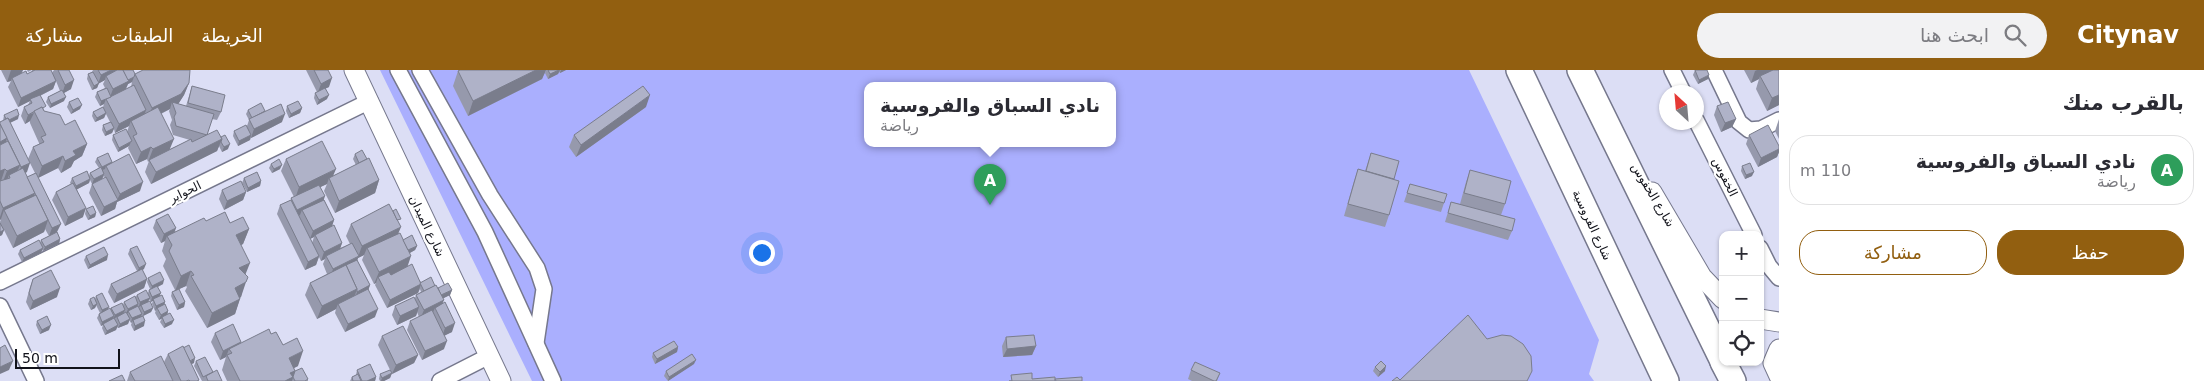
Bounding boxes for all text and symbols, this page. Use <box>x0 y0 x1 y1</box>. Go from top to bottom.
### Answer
search box <box>1697 13 2047 58</box>
icon: search <box>2001 21 2029 49</box>
text: Citynav <box>2077 21 2179 49</box>
text: ابحث هنا <box>1920 24 1989 46</box>
text: مشاركة <box>25 25 83 46</box>
text: الطبقات <box>111 25 173 46</box>
text: الخريطة <box>201 25 263 46</box>
popup <box>864 82 1116 147</box>
north arrow <box>1659 85 1704 130</box>
text: بالقرب منك <box>2063 91 2184 115</box>
text: نادي السباق والفروسية <box>880 94 1100 116</box>
text: رياضة <box>880 116 919 135</box>
text: نادي السباق والفروسية <box>1916 150 2136 172</box>
street label: الخفوس <box>1709 155 1740 199</box>
street label: شارع الخفوس <box>1628 160 1678 230</box>
text: 110 m <box>1800 161 1851 180</box>
text: A <box>2161 161 2173 180</box>
pin: A <box>974 164 1006 205</box>
text: رياضة <box>2097 172 2136 191</box>
street label: الحواير <box>166 178 204 207</box>
street label: شارع الفروسية <box>1569 188 1614 263</box>
street label: شارع الميدان <box>405 193 448 259</box>
button: مشاركة <box>1799 230 1987 275</box>
button: حفظ <box>1997 230 2184 275</box>
map controls <box>1719 231 1764 366</box>
button: + <box>1719 231 1764 276</box>
your location <box>749 240 775 266</box>
button: − <box>1719 276 1764 321</box>
button: locate <box>1719 321 1764 366</box>
scale bar <box>15 346 120 369</box>
text: 50 m <box>22 350 58 366</box>

